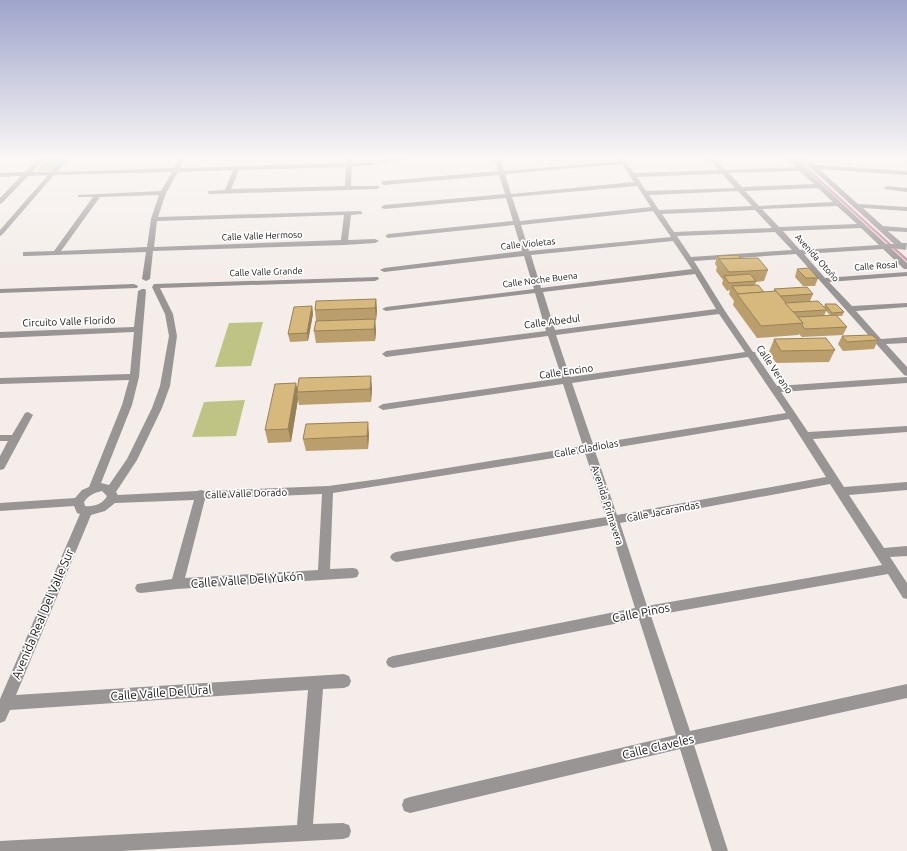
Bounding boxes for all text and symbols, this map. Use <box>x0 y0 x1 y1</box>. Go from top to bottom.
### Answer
street label: Calle Valle Hermoso <box>222 230 302 242</box>
street label: Avenida Otoño <box>793 232 841 284</box>
street label: Calle Violetas <box>500 236 556 252</box>
street label: Calle Rosal <box>854 259 899 273</box>
street label: Calle Valle Grande <box>229 266 303 278</box>
street label: Calle Noche Buena <box>502 270 578 290</box>
street label: Calle Abedul <box>523 313 581 330</box>
street label: Circuito Valle Florido <box>22 314 116 329</box>
street label: Calle Verano <box>754 343 795 396</box>
street label: Calle Encino <box>538 362 594 381</box>
street label: Calle Gladiolas <box>553 437 619 460</box>
street label: Avenida Primavera <box>589 464 626 547</box>
street label: Calle Valle Dorado <box>205 487 287 500</box>
street label: Calle Jacarandas <box>626 499 701 524</box>
street label: Avenida Real Del Valle Sur <box>9 546 76 681</box>
street label: Calle Valle Del Yukón <box>190 569 304 590</box>
street label: Calle Pinos <box>611 601 671 624</box>
street label: Calle Valle Del Ural <box>110 682 212 703</box>
street label: Calle Claveles <box>621 732 695 761</box>

